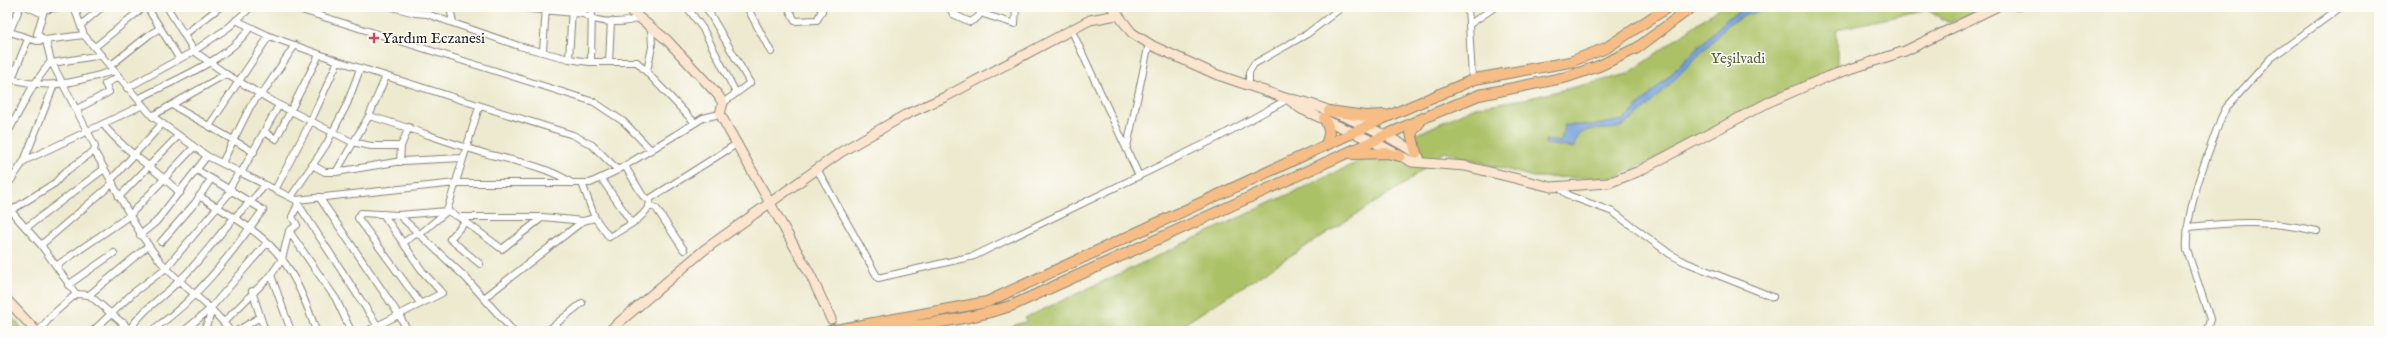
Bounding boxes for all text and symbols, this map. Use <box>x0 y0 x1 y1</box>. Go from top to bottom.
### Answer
place label: Yardım Eczanesi <box>382 29 485 48</box>
marker: Yardım Eczanesi <box>369 33 379 43</box>
park label: Yeşilvadi <box>1711 49 1765 68</box>

